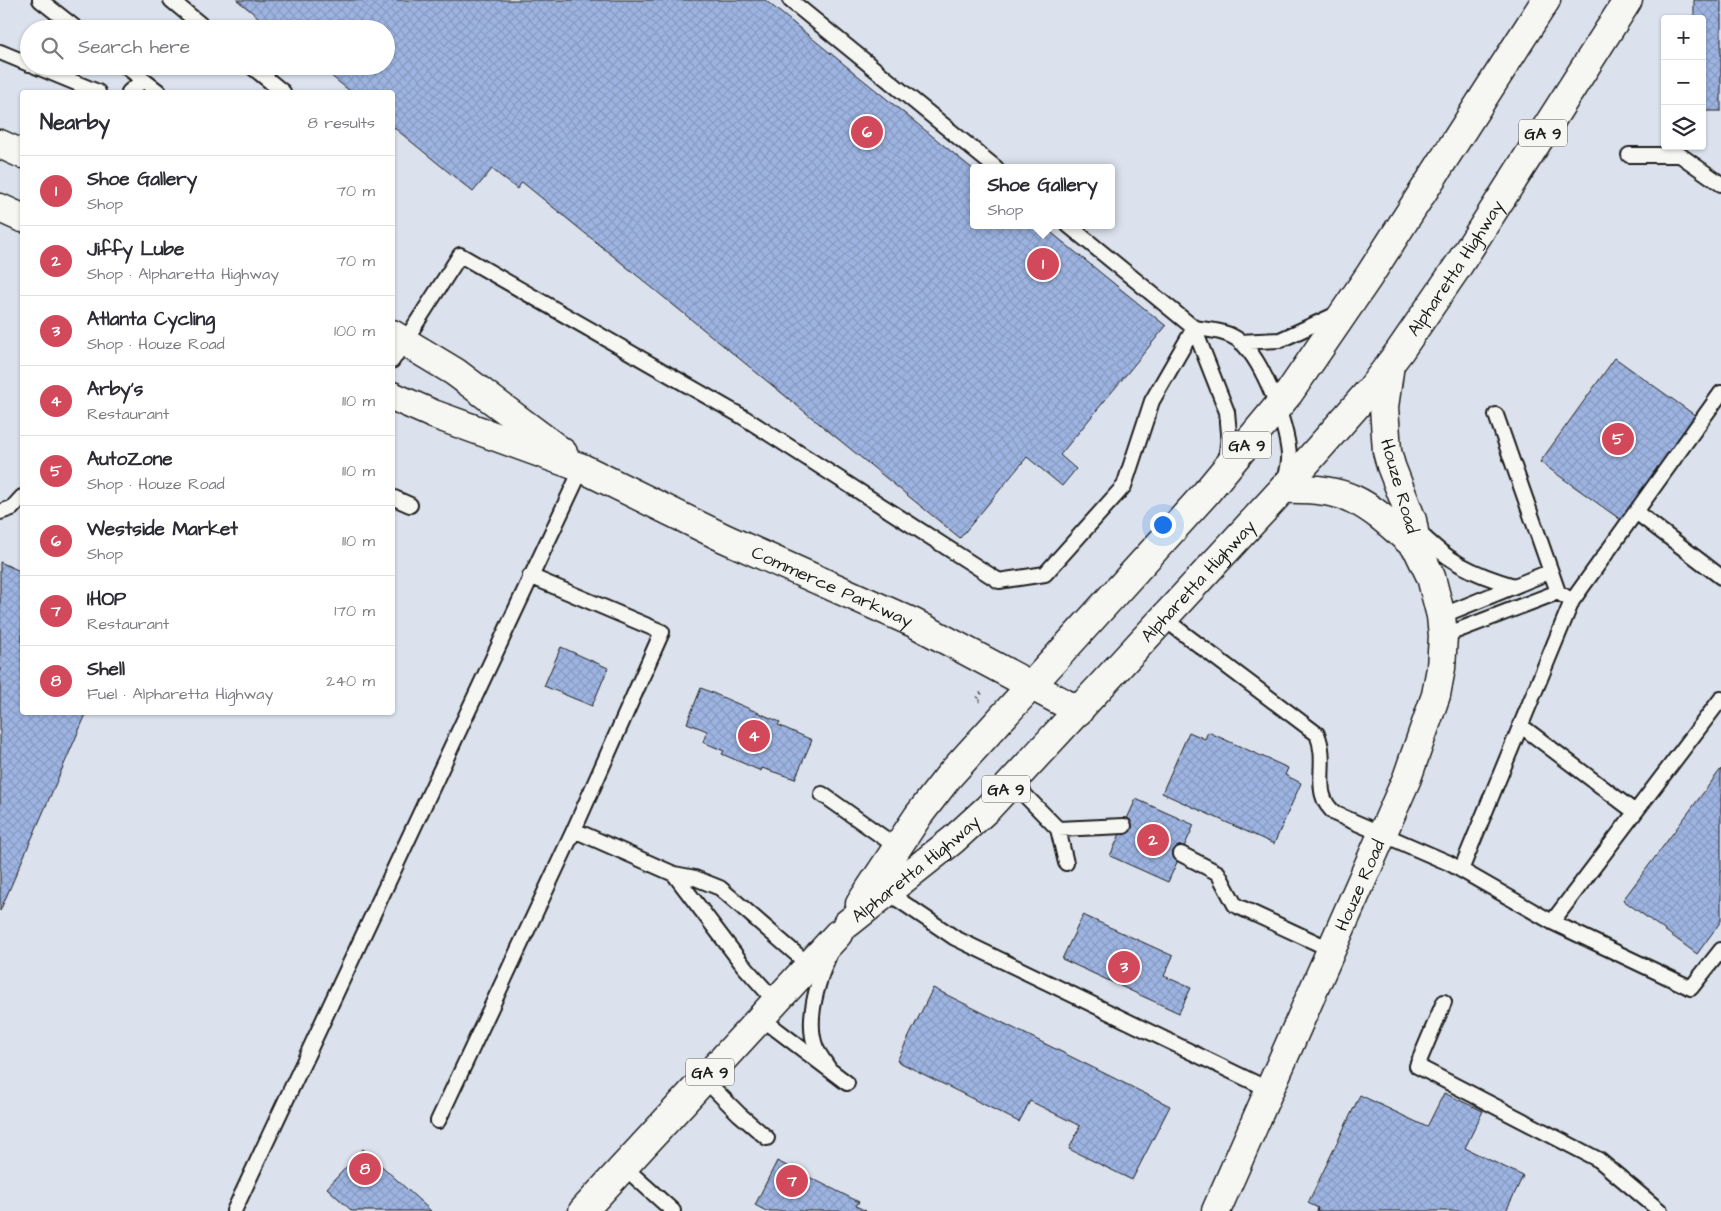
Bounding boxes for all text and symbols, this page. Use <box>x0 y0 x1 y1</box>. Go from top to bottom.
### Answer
map controls <box>1661 15 1706 150</box>
button: + <box>1661 15 1706 60</box>
search box <box>20 20 395 75</box>
icon: search <box>38 34 66 62</box>
text: Search here <box>78 34 190 61</box>
button: − <box>1661 60 1706 105</box>
button: layers <box>1661 105 1706 150</box>
text: Nearby <box>40 108 110 137</box>
text: 8 results <box>308 112 375 134</box>
pin: 6 <box>851 113 883 151</box>
road number: GA 9 <box>1519 120 1567 146</box>
popup <box>970 164 1115 229</box>
text: Shoe Gallery <box>87 166 197 193</box>
text: Shoe Gallery <box>987 172 1098 199</box>
text: 1 <box>55 180 57 202</box>
text: 70 m <box>336 180 375 202</box>
text: Shop <box>87 193 123 215</box>
street label: Alpharetta Highway <box>1402 195 1511 341</box>
text: Shop <box>987 199 1024 221</box>
text: Jiffy Lube <box>87 236 184 263</box>
pin: 1 <box>1027 245 1059 283</box>
text: 2 <box>51 250 61 272</box>
text: 70 m <box>336 250 375 272</box>
text: Shop · Alpharetta Highway <box>87 263 279 285</box>
text: Atlanta Cycling <box>87 306 215 333</box>
text: 3 <box>52 320 60 342</box>
text: 100 m <box>334 320 375 342</box>
text: Shop · Houze Road <box>87 333 225 355</box>
text: Arby's <box>87 376 143 403</box>
text: 4 <box>51 390 61 412</box>
text: 110 m <box>342 390 375 412</box>
text: Restaurant <box>87 403 169 425</box>
pin: 5 <box>1602 420 1634 458</box>
road number: GA 9 <box>1223 432 1271 458</box>
street label: Houze Road <box>1374 436 1425 536</box>
text: AutoZone <box>87 446 173 473</box>
text: 5 <box>50 460 62 482</box>
text: 110 m <box>342 460 375 482</box>
text: Shop · Houze Road <box>87 473 225 495</box>
your location <box>1150 512 1176 538</box>
street label: Alpharetta Highway <box>1135 514 1262 648</box>
text: Westside Market <box>87 516 238 543</box>
text: 6 <box>51 530 61 552</box>
text: 110 m <box>342 530 375 552</box>
street label: Commerce Parkway <box>747 540 917 635</box>
text: Shop <box>87 543 123 565</box>
text: IHOP <box>87 586 126 613</box>
text: 7 <box>51 600 61 622</box>
text: 170 m <box>334 600 375 622</box>
text: Restaurant <box>87 613 169 635</box>
text: Shell <box>87 656 125 683</box>
text: 8 <box>51 670 61 692</box>
text: 240 m <box>326 670 375 692</box>
text: Fuel · Alpharetta Highway <box>87 683 273 705</box>
pin: 4 <box>738 717 770 755</box>
road number: GA 9 <box>982 776 1030 802</box>
street label: Alpharetta Highway <box>846 809 986 929</box>
pin: 2 <box>1137 821 1169 859</box>
street label: Houze Road <box>1329 836 1391 935</box>
pin: 3 <box>1108 948 1140 986</box>
road number: GA 9 <box>686 1058 734 1086</box>
pin: 8 <box>349 1150 381 1188</box>
pin: 7 <box>776 1162 808 1200</box>

